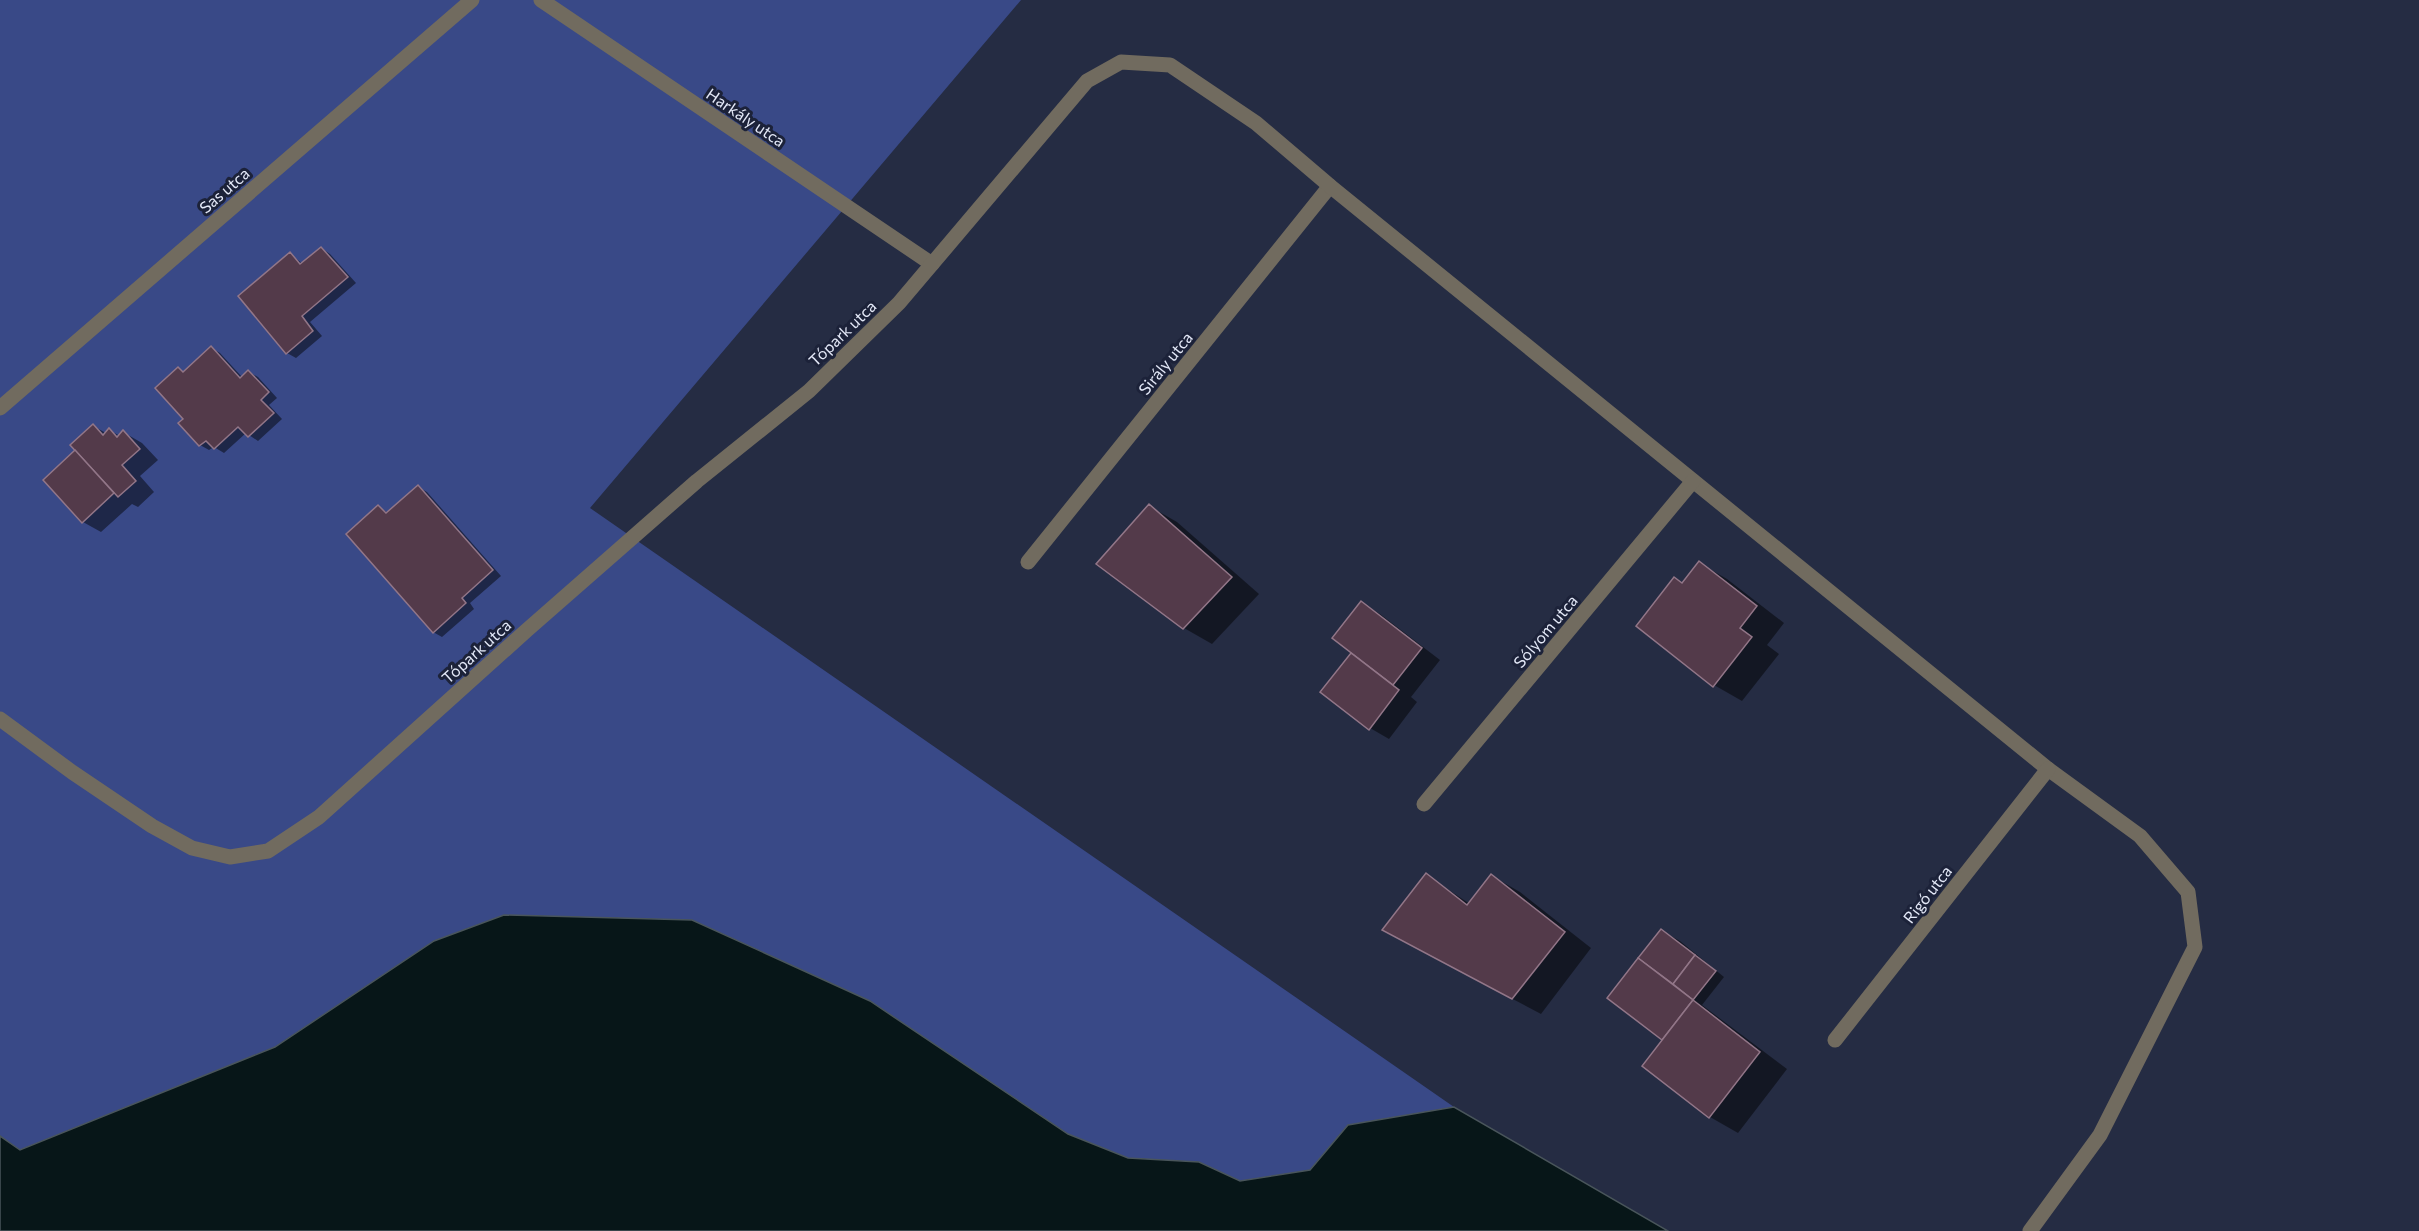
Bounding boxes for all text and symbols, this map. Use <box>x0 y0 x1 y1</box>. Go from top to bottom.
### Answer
street label: Harkály utca <box>703 84 789 150</box>
street label: Sas utca <box>195 163 253 217</box>
street label: Tópark utca <box>804 296 880 370</box>
street label: Sirály utca <box>1134 328 1196 398</box>
street label: Sólyom utca <box>1509 591 1581 671</box>
street label: Tópark utca <box>438 615 514 687</box>
street label: Rigó utca <box>1899 862 1955 926</box>

